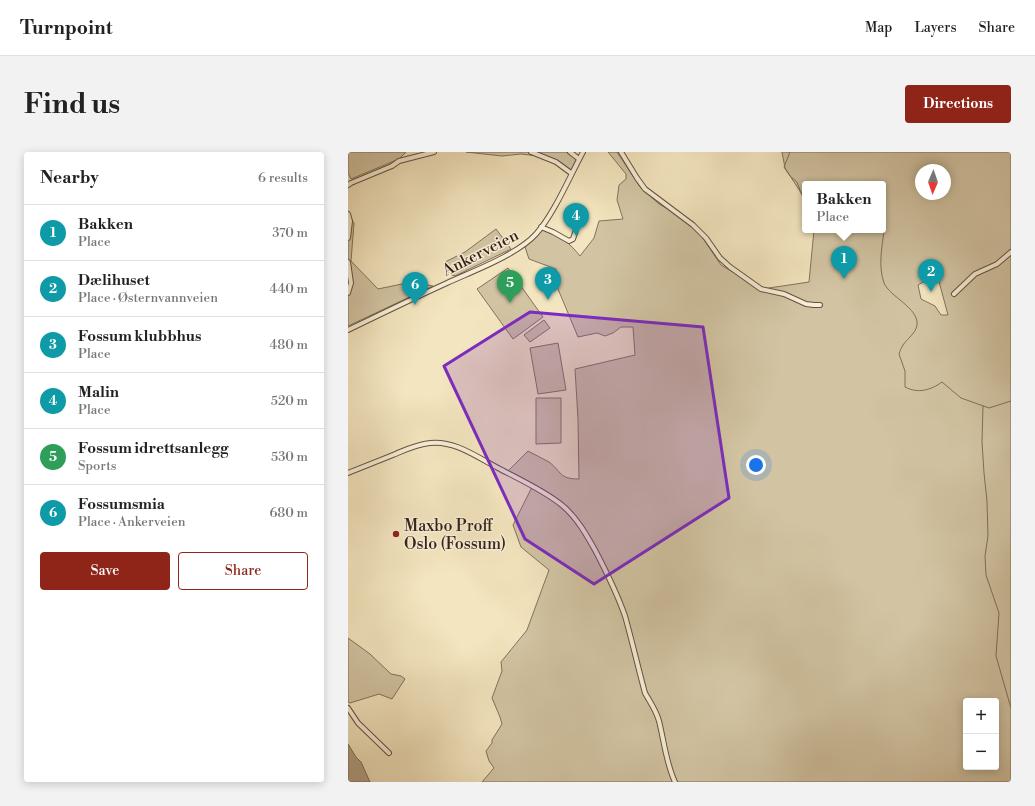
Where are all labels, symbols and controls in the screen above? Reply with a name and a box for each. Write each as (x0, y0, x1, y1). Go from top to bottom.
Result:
text: Turnpoint (20, 16, 113, 40)
text: Map (865, 19, 892, 37)
text: Layers (914, 19, 957, 37)
text: Share (979, 19, 1015, 37)
button: Directions (905, 85, 1011, 123)
text: Find us (24, 87, 120, 122)
north arrow (915, 164, 951, 200)
text: Nearby (40, 167, 99, 189)
text: 6 results (258, 170, 308, 186)
popup (802, 181, 886, 233)
text: Bakken (817, 190, 871, 209)
pin: 4 (563, 203, 589, 236)
text: Place (817, 209, 849, 225)
text: Bakken (78, 215, 133, 234)
text: 1 (50, 225, 56, 241)
text: 370 m (272, 225, 308, 241)
street label: Ankerveien (438, 225, 522, 281)
text: Place (78, 234, 110, 250)
pin: 1 (831, 246, 857, 279)
pin: 2 (918, 259, 944, 292)
pin: 3 (535, 267, 561, 300)
pin: 5 (497, 270, 523, 303)
text: Dælihuset (78, 271, 150, 290)
pin: 6 (402, 272, 428, 305)
text: 2 (49, 281, 57, 297)
text: 440 m (270, 281, 308, 297)
text: Place · Østernvannveien (78, 290, 218, 306)
text: Fossum klubbhus (78, 327, 202, 346)
text: 3 (49, 337, 57, 353)
text: 480 m (270, 337, 308, 353)
text: Place (78, 346, 110, 362)
text: Malin (78, 383, 119, 402)
text: 4 (49, 393, 57, 409)
text: 520 m (271, 393, 308, 409)
text: Place (78, 402, 110, 418)
text: Fossum idrettsanlegg (78, 439, 228, 458)
text: 5 (49, 449, 57, 465)
text: 530 m (271, 449, 308, 465)
your location (746, 455, 766, 475)
text: Sports (78, 458, 117, 474)
text: Fossumsmia (78, 495, 165, 514)
text: 6 (49, 505, 57, 521)
text: 680 m (269, 505, 308, 521)
text: Place · Ankerveien (78, 514, 185, 530)
place label: Maxbo Proff Oslo (Fossum) (404, 516, 506, 554)
marker: Maxbo Proff Oslo (Fossum) (391, 529, 401, 539)
button: Save (40, 552, 170, 590)
button: Share (178, 552, 308, 590)
map controls (963, 698, 999, 770)
button: + (963, 698, 999, 734)
button: − (963, 734, 999, 770)

